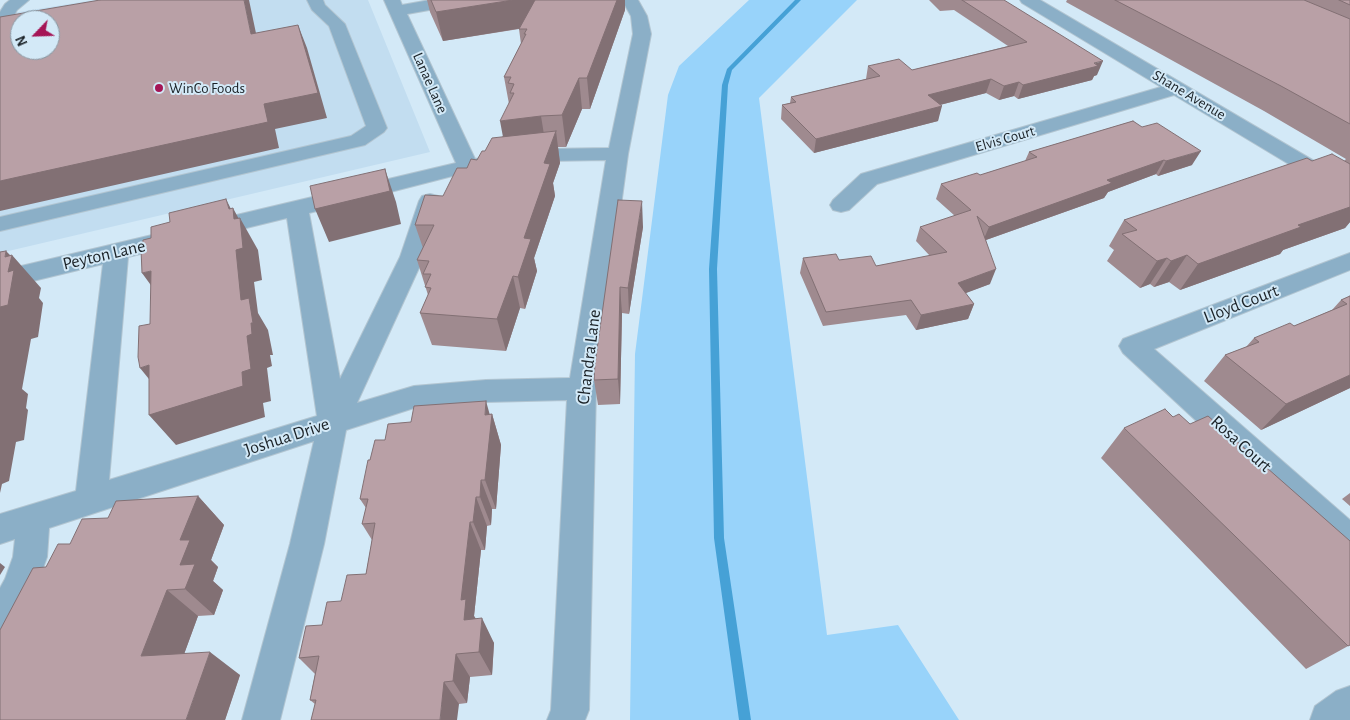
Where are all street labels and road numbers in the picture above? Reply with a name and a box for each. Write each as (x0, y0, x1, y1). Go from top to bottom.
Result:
street label: Lanae Lane (409, 50, 451, 116)
street label: Shane Avenue (1149, 66, 1229, 124)
street label: Elvis Court (973, 122, 1037, 156)
street label: Peyton Lane (61, 235, 147, 275)
street label: Lloyd Court (1200, 280, 1282, 328)
street label: Chandra Lane (572, 308, 606, 406)
street label: Rosa Court (1206, 411, 1276, 477)
street label: Joshua Drive (242, 413, 332, 461)

